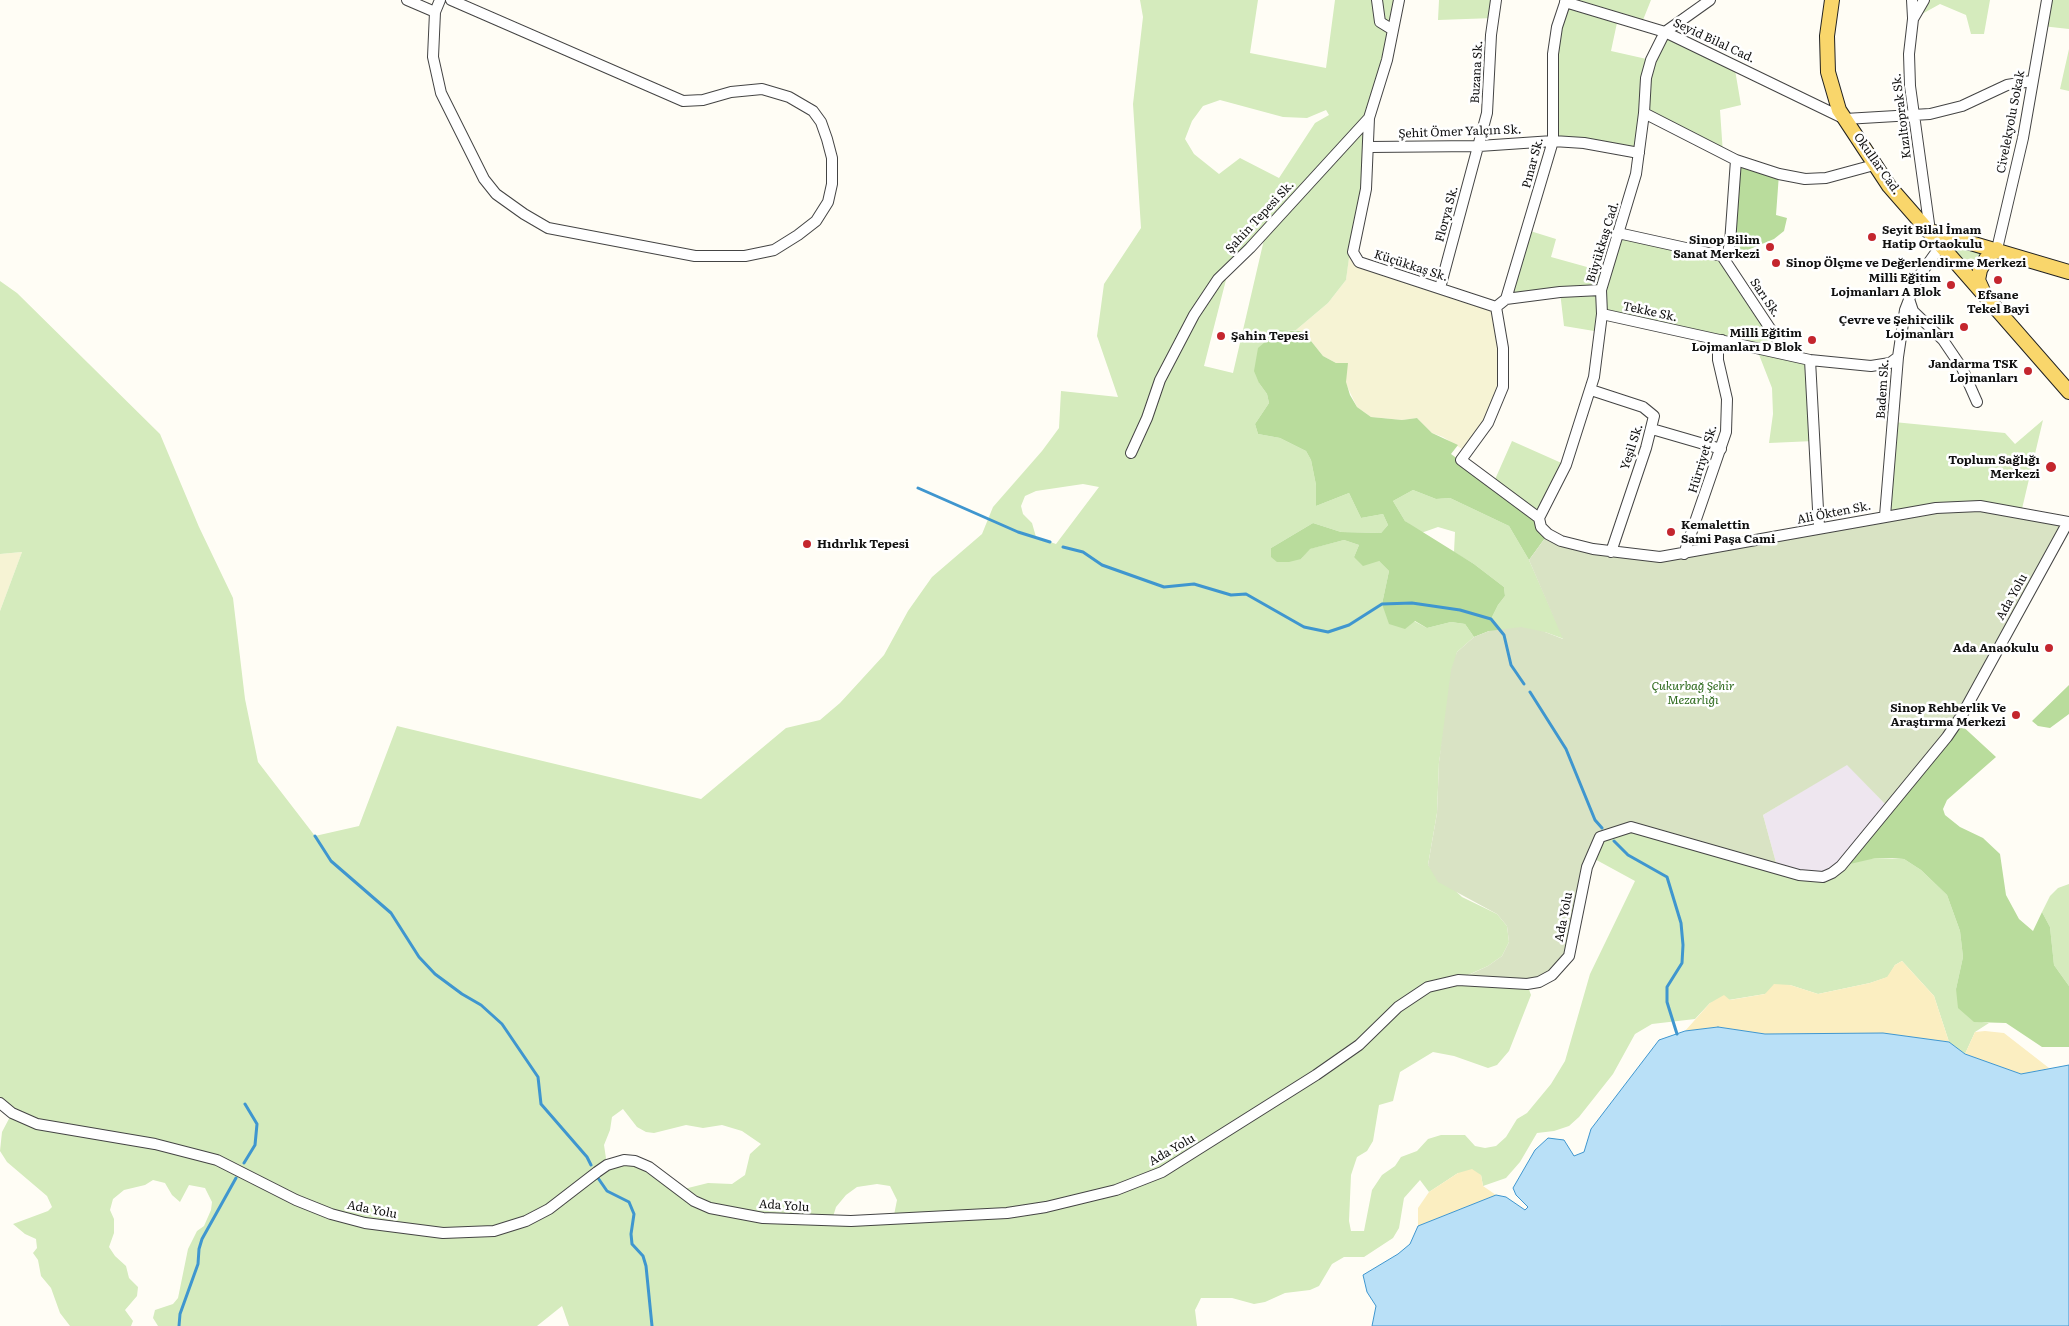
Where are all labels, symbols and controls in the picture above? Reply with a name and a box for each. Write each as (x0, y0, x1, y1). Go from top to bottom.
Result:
street label: Seyid Bilal Cad. (1671, 16, 1757, 66)
street label: Buzana Sk. (1468, 40, 1486, 104)
street label: Civelekyolu Sokak (1994, 69, 2028, 175)
street label: Kızıltoprak Sk. (1890, 72, 1914, 160)
street label: Şehit Ömer Yalçın Sk. (1398, 123, 1522, 141)
street label: Okullar Cad. (1850, 130, 1904, 198)
street label: Pınar Sk. (1519, 136, 1547, 190)
street label: Şahin Tepesi Sk. (1223, 178, 1297, 256)
street label: Florya Sk. (1433, 184, 1461, 244)
street label: Büyükkaş Cad. (1584, 200, 1622, 284)
place label: Seyit Bilal İmam Hatip Ortaokulu (1882, 223, 1982, 251)
marker: Seyit Bilal İmam Hatip Ortaokulu (1866, 231, 1878, 243)
place label: Sinop Bilim Sanat Merkezi (1673, 233, 1760, 261)
marker: Sinop Bilim Sanat Merkezi (1764, 241, 1776, 253)
street label: Küçükkaş Sk. (1372, 247, 1450, 285)
place label: Sinop Ölçme ve Değerlendirme Merkezi (1786, 256, 2026, 270)
marker: Sinop Ölçme ve Değerlendirme Merkezi (1770, 257, 1782, 269)
place label: Milli Eğitim Lojmanları A Blok (1831, 271, 1941, 299)
marker: Efsane Tekel Bayi (1992, 274, 2004, 286)
street label: Sarı Sk. (1747, 276, 1783, 320)
marker: Milli Eğitim Lojmanları A Blok (1945, 279, 1957, 291)
place label: Efsane Tekel Bayi (1967, 288, 2029, 316)
street label: Tekke Sk. (1621, 299, 1679, 325)
place label: Çevre ve Şehircilik Lojmanları (1839, 313, 1954, 341)
marker: Çevre ve Şehircilik Lojmanları (1958, 321, 1970, 333)
place label: Milli Eğitim Lojmanları D Blok (1691, 326, 1802, 354)
place label: Şahin Tepesi (1231, 329, 1309, 343)
marker: Şahin Tepesi (1215, 330, 1227, 342)
marker: Milli Eğitim Lojmanları D Blok (1806, 334, 1818, 346)
place label: Jandarma TSK Lojmanları (1928, 357, 2018, 385)
street label: Badem Sk. (1874, 358, 1892, 420)
marker: Jandarma TSK Lojmanları (2022, 365, 2034, 377)
street label: Yeşil Sk. (1618, 422, 1646, 472)
street label: Hürriyet Sk. (1686, 423, 1720, 495)
place label: Toplum Sağlığı Merkezi (1948, 453, 2040, 481)
marker: Toplum Sağlığı Merkezi (2044, 460, 2058, 474)
street label: Ali Ökten Sk. (1796, 499, 1872, 527)
place label: Kemalettin Sami Paşa Cami (1681, 518, 1775, 546)
marker: Kemalettin Sami Paşa Cami (1665, 526, 1677, 538)
place label: Hıdırlık Tepesi (817, 537, 909, 551)
marker: Hıdırlık Tepesi (801, 538, 813, 550)
street label: Ada Yolu (1993, 571, 2031, 623)
place label: Ada Anaokulu (1953, 641, 2039, 655)
marker: Ada Anaokulu (2043, 642, 2055, 654)
park label: Çukurbağ Şehir Mezarlığı (1652, 679, 1734, 707)
place label: Sinop Rehberlik Ve Araştırma Merkezi (1890, 701, 2006, 729)
marker: Sinop Rehberlik Ve Araştırma Merkezi (2010, 709, 2022, 721)
street label: Ada Yolu (1552, 891, 1576, 943)
street label: Ada Yolu (1146, 1131, 1198, 1169)
street label: Ada Yolu (758, 1197, 810, 1215)
street label: Ada Yolu (346, 1198, 398, 1222)

